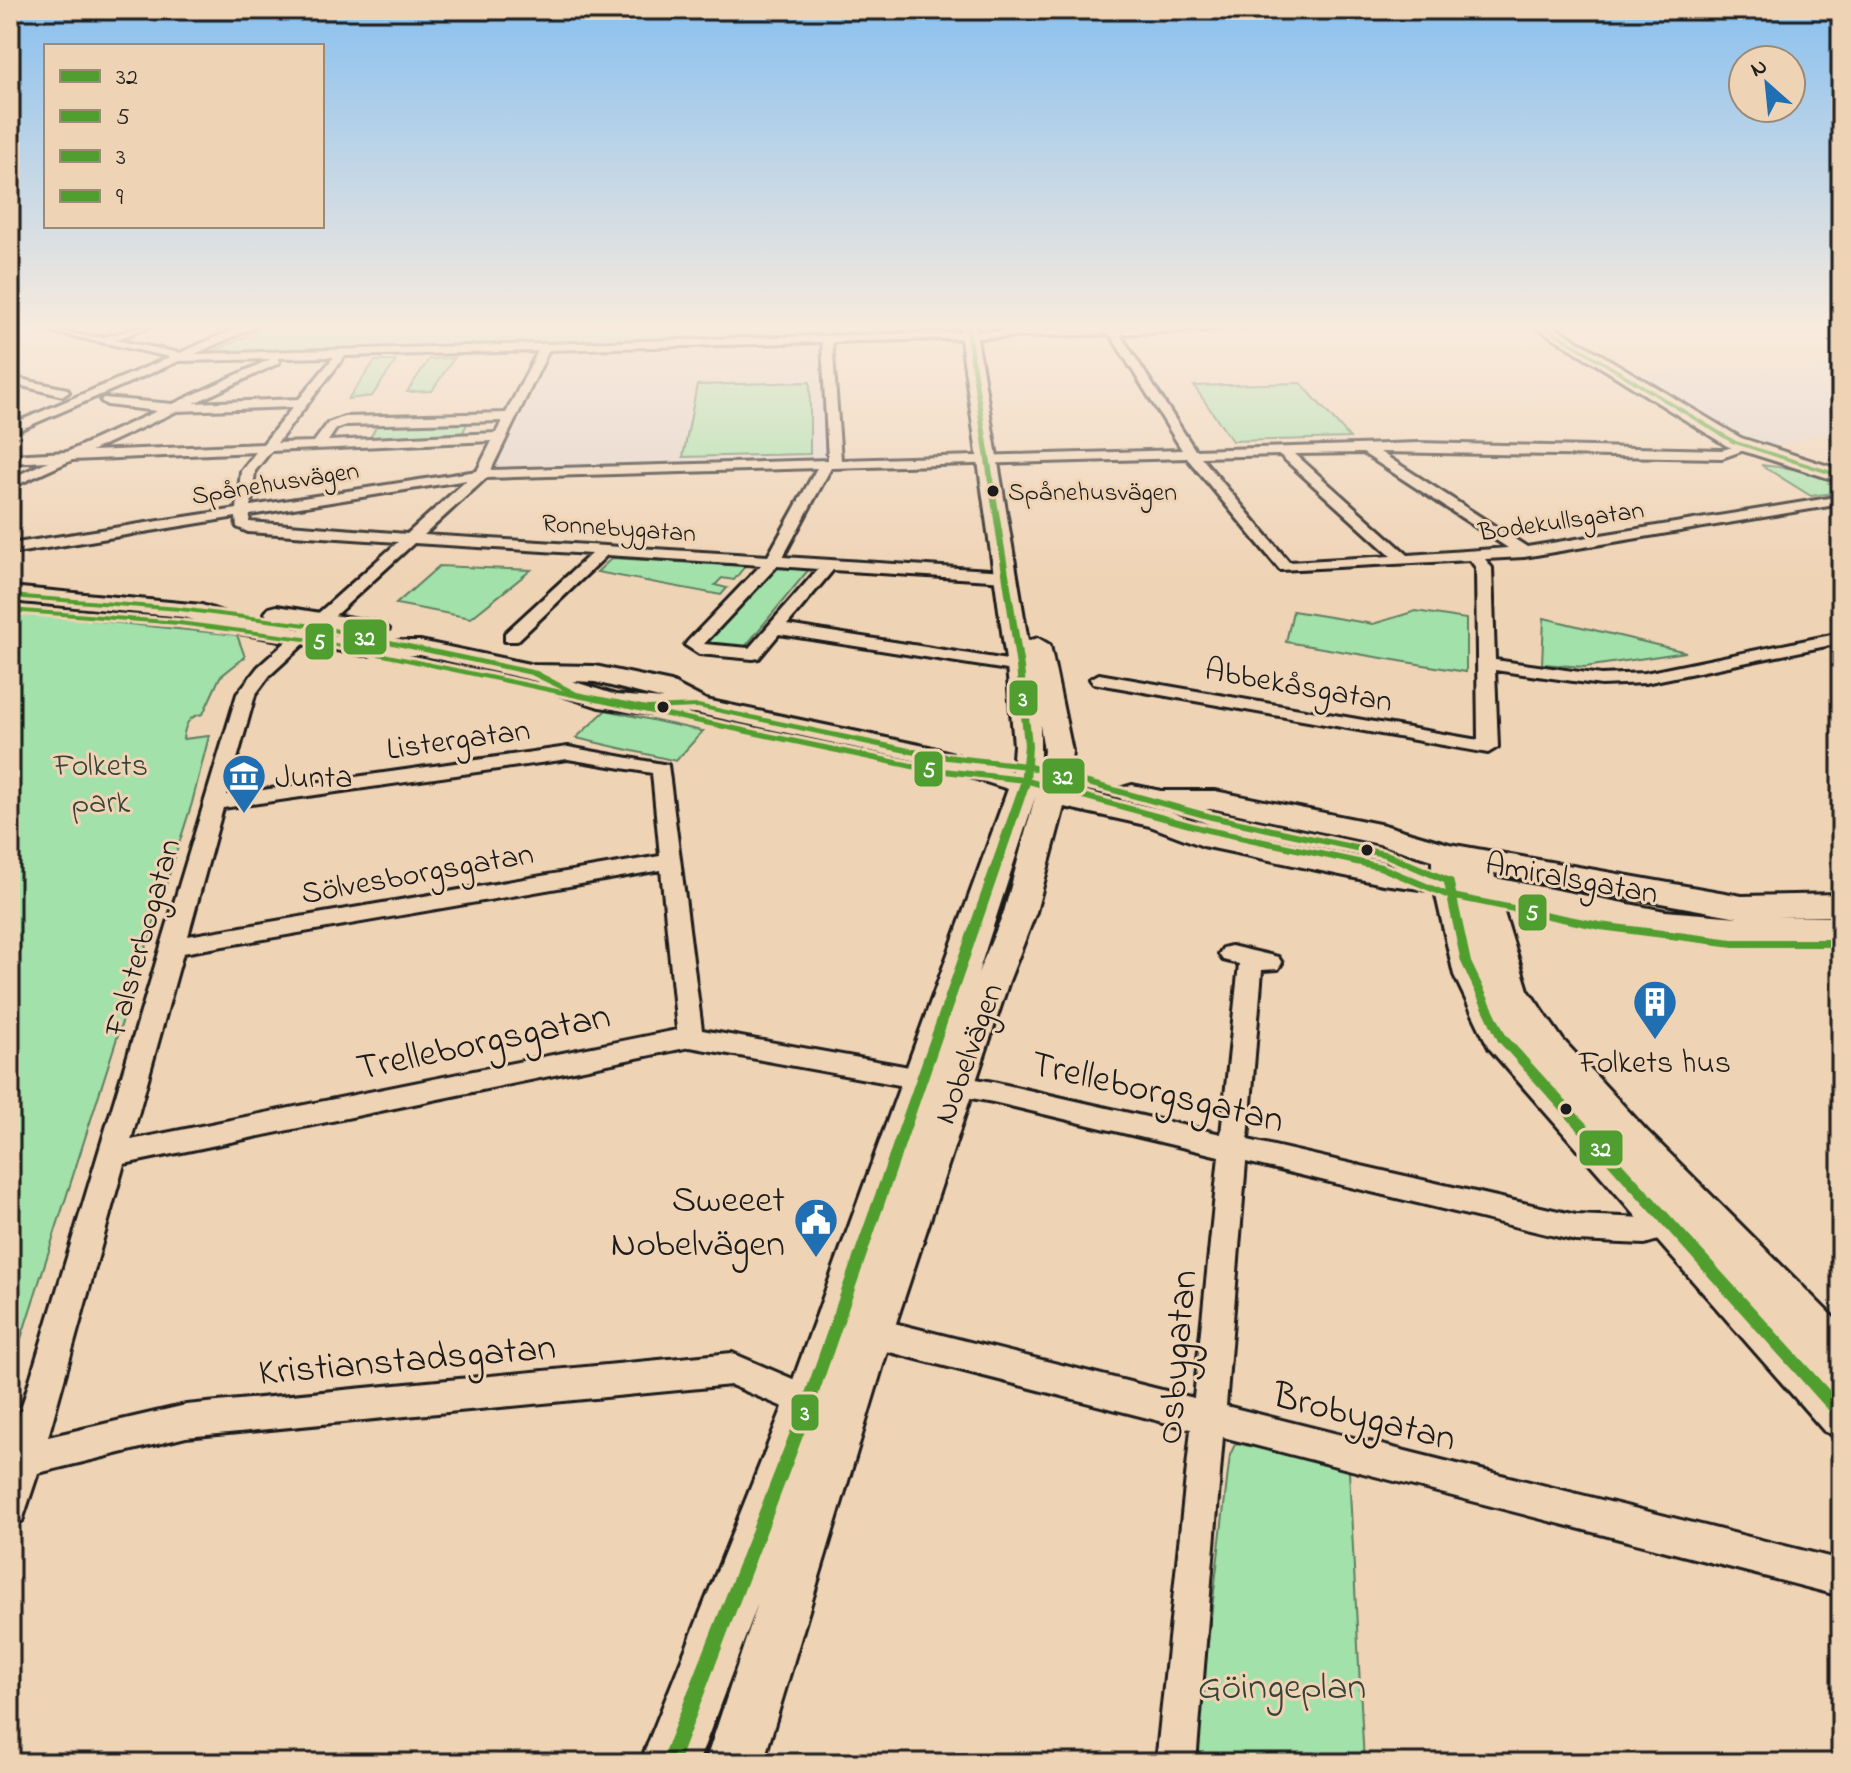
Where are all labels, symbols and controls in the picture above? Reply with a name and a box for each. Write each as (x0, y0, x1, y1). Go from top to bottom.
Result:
legend (44, 44, 324, 228)
north arrow (1727, 44, 1807, 124)
text: N (1745, 51, 1773, 86)
text: 32 (116, 61, 138, 96)
text: 5 (116, 101, 130, 136)
text: 3 (116, 141, 126, 176)
text: 9 (116, 181, 124, 216)
street label: Spånehusvägen (189, 453, 362, 517)
place label: Spånehusvägen (1008, 475, 1177, 513)
marker: Spånehusvägen (985, 483, 1001, 499)
street label: Bodekullsgatan (1475, 493, 1647, 554)
street label: Ronnebygatan (540, 506, 697, 554)
line badge: 32 (342, 618, 388, 656)
line badge: 5 (304, 622, 335, 661)
text: 32 (354, 624, 375, 656)
text: 5 (313, 628, 326, 660)
street label: Abbekåsgatan (1201, 648, 1396, 727)
line badge: 3 (1008, 679, 1039, 717)
text: 3 (1017, 685, 1028, 717)
unlabelled marker (655, 699, 671, 715)
street label: Listergatan (384, 708, 533, 775)
park label: Folkets park (53, 744, 148, 828)
line badge: 5 (913, 750, 944, 788)
museum icon: Junta (220, 752, 268, 815)
place label: Junta (275, 756, 353, 803)
text: 5 (923, 756, 936, 788)
line badge: 32 (1041, 757, 1086, 795)
text: 32 (1052, 763, 1073, 795)
street label: Sölvesborgsgatan (298, 832, 537, 919)
street label: Falsterbogatan (93, 834, 195, 1043)
unlabelled marker (1359, 842, 1375, 858)
street label: Amiralsgatan (1481, 842, 1661, 919)
line badge: 5 (1517, 893, 1548, 932)
text: 5 (1526, 899, 1539, 931)
street label: Nobelvägen (923, 977, 1018, 1131)
building icon: Folkets hus (1631, 978, 1679, 1041)
street label: Trelleborgsgatan (352, 990, 616, 1098)
street label: Trelleborgsgatan (1025, 1038, 1289, 1150)
place label: Folkets hus (1578, 1041, 1731, 1088)
unlabelled marker (1558, 1101, 1574, 1117)
line badge: 32 (1578, 1129, 1624, 1167)
text: 32 (1590, 1135, 1611, 1167)
place label: Sweeet Nobelvägen (611, 1174, 785, 1274)
public building icon: Sweeet Nobelvägen (792, 1196, 840, 1259)
street label: Osbygatan (1143, 1268, 1215, 1447)
street label: Kristianstadsgatan (256, 1321, 558, 1403)
street label: Brobygatan (1266, 1369, 1461, 1469)
line badge: 3 (790, 1393, 820, 1432)
text: 3 (799, 1399, 810, 1431)
park label: Göingeplan (1198, 1661, 1366, 1717)

